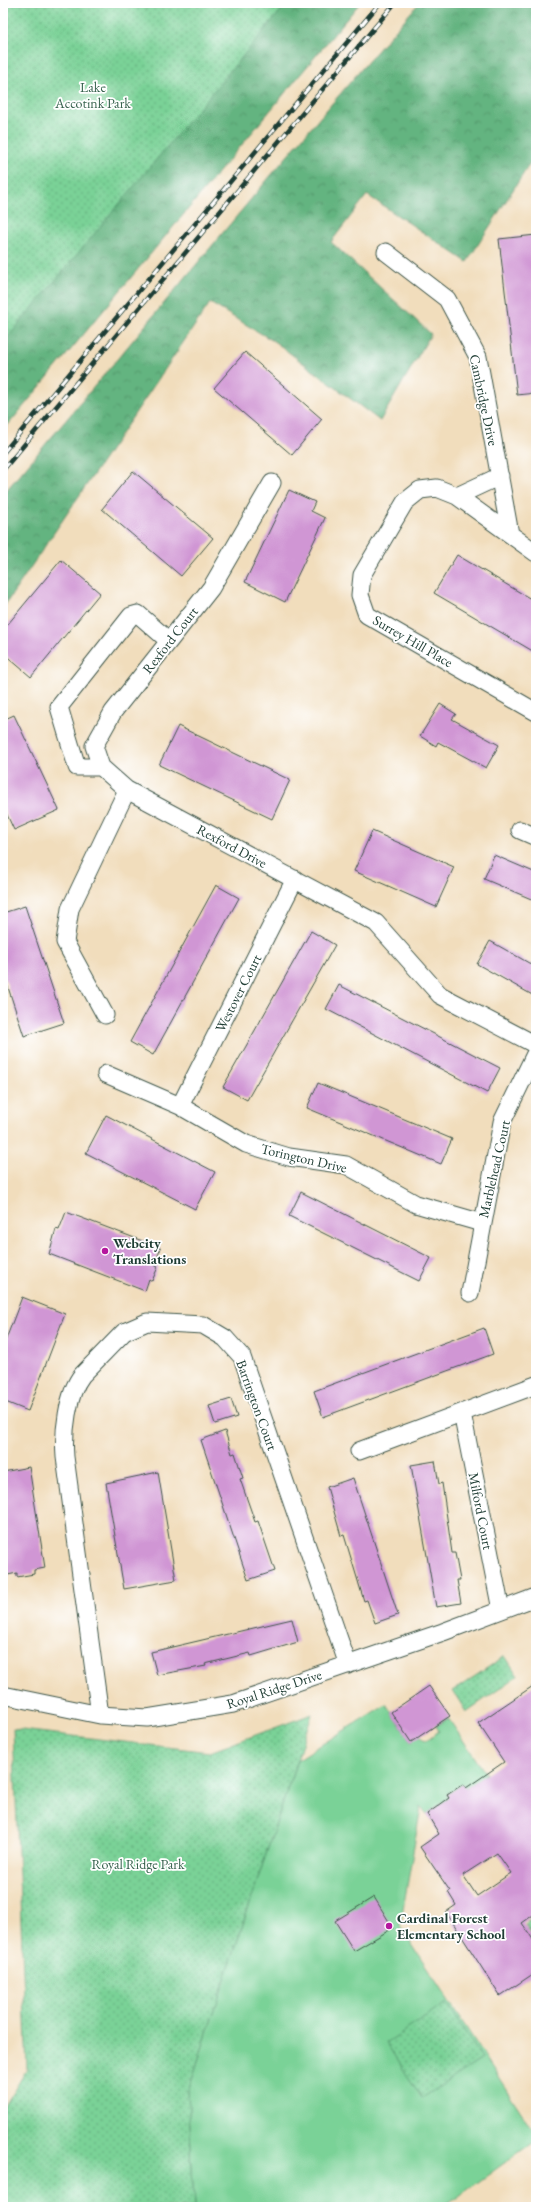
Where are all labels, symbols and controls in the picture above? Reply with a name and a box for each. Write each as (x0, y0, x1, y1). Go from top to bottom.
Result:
park label: Lake Accotink Park (54, 78, 131, 112)
street label: Cambridge Drive (466, 353, 503, 448)
street label: Rexford Court (138, 602, 202, 677)
street label: Surrey Hill Place (370, 611, 457, 671)
street label: Rexford Drive (194, 820, 271, 872)
street label: Westover Court (211, 951, 265, 1035)
street label: Marblehead Court (474, 1118, 514, 1220)
street label: Torington Drive (259, 1139, 349, 1177)
place label: Webcity Translations (113, 1234, 186, 1268)
marker: Webcity Translations (100, 1246, 110, 1256)
street label: Barrington Court (232, 1357, 282, 1453)
street label: Milford Court (465, 1471, 497, 1552)
street label: Royal Ridge Drive (224, 1665, 324, 1713)
park label: Royal Ridge Park (92, 1855, 185, 1873)
place label: Cardinal Forest Elementary School (397, 1909, 505, 1943)
marker: Cardinal Forest Elementary School (384, 1921, 394, 1931)

